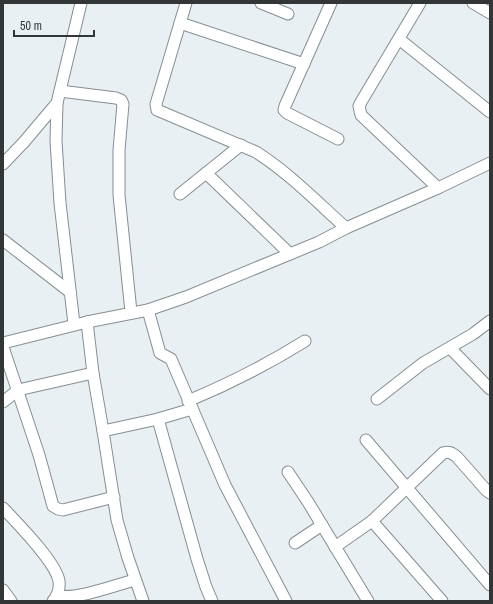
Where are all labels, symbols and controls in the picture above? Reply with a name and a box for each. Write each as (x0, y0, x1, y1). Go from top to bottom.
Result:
scale bar (14, 12, 94, 38)
text: 50 m (20, 18, 42, 34)

